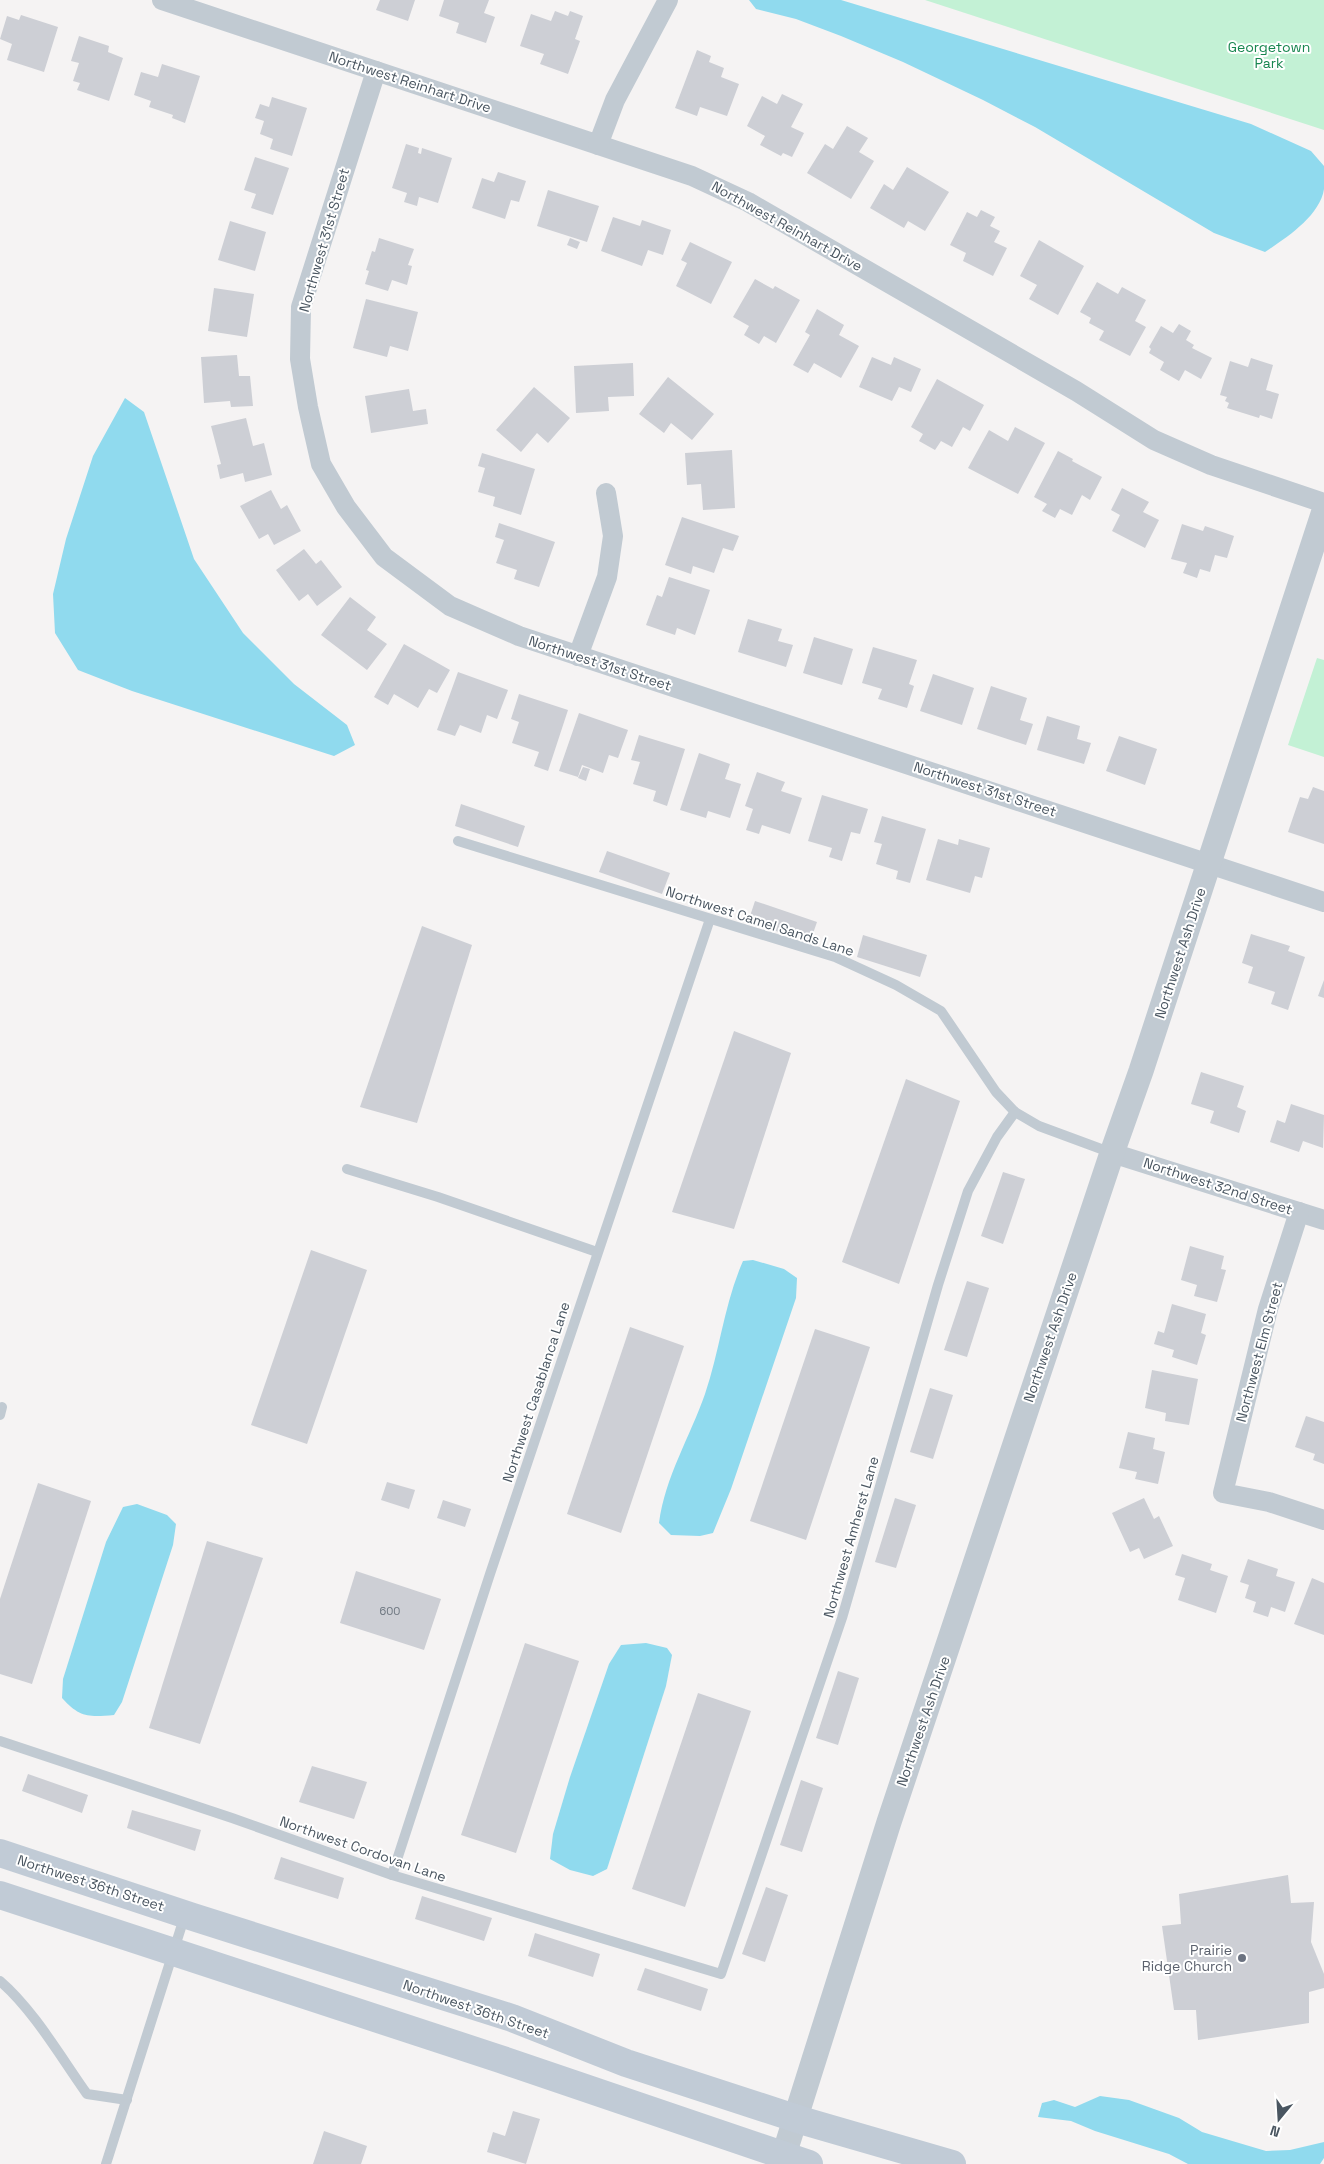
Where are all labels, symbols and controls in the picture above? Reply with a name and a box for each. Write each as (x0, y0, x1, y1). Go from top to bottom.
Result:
park label: Georgetown Park (1228, 38, 1310, 72)
street label: Northwest Reinhart Drive (327, 47, 493, 117)
street label: Northwest 31st Street (295, 166, 353, 314)
street label: Northwest Reinhart Drive (709, 177, 865, 275)
street label: Northwest 31st Street (526, 631, 674, 695)
street label: Northwest 31st Street (911, 757, 1059, 821)
street label: Northwest Camel Sands Lane (664, 882, 856, 960)
street label: Northwest Ash Drive (1150, 885, 1210, 1021)
street label: Northwest 32nd Street (1141, 1153, 1295, 1219)
street label: Northwest Ash Drive (1019, 1270, 1081, 1404)
street label: Northwest Elm Street (1232, 1280, 1286, 1424)
street label: Northwest Casablanca Lane (498, 1299, 574, 1485)
street label: Northwest Amherst Lane (819, 1454, 883, 1620)
house number: 600 (380, 1604, 400, 1618)
street label: Northwest Ash Drive (892, 1654, 954, 1788)
street label: Northwest Cordovan Lane (277, 1812, 449, 1886)
street label: Northwest 36th Street (15, 1851, 167, 1915)
place label: Prairie Ridge Church (1142, 1941, 1232, 1975)
marker: Prairie Ridge Church (1236, 1952, 1248, 1964)
street label: Northwest 36th Street (401, 1976, 551, 2042)
north arrow (1254, 2094, 1304, 2144)
text: N (1268, 2121, 1282, 2141)

